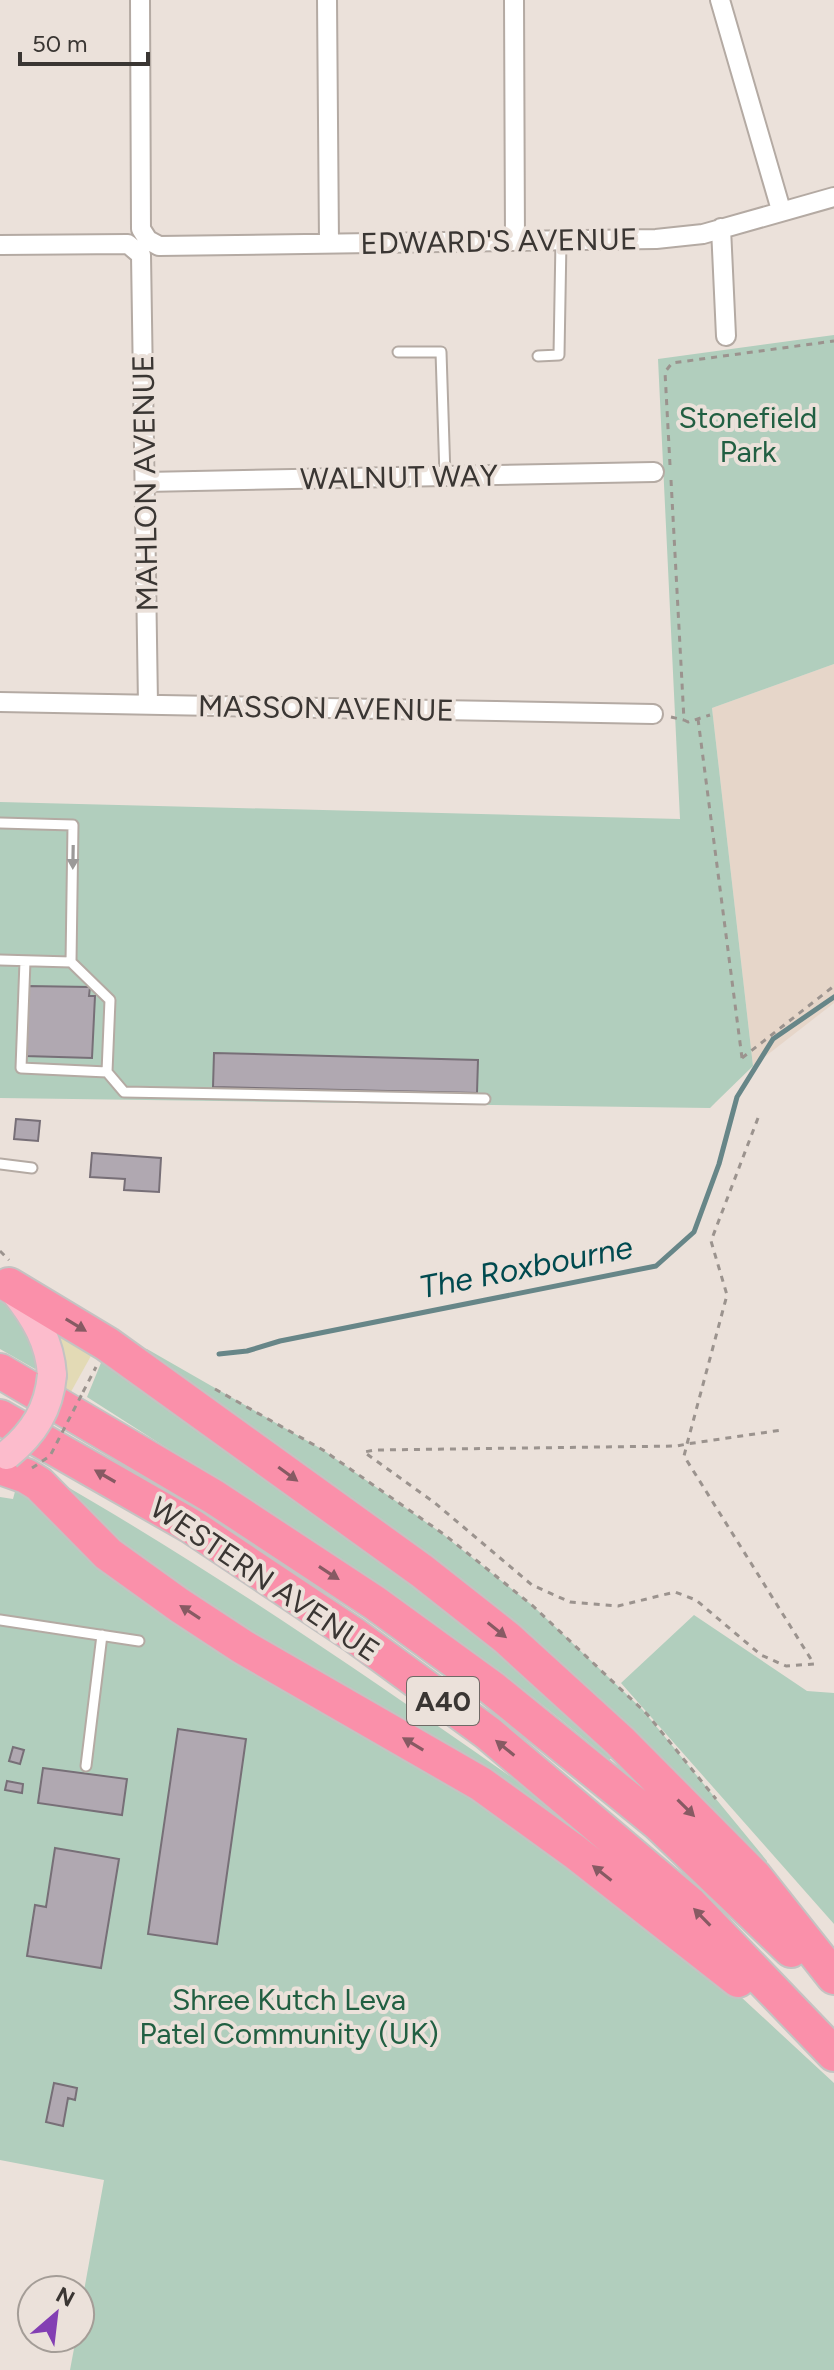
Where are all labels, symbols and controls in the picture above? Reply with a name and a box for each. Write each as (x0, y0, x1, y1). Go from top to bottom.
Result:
scale bar (20, 16, 148, 66)
text: 50 m (32, 29, 88, 58)
street label: EDWARD'S AVENUE (360, 220, 638, 262)
street label: MAHLON AVENUE (124, 354, 166, 612)
park label: Stonefield Park (679, 399, 817, 470)
street label: WALNUT WAY (300, 457, 498, 497)
street label: MASSON AVENUE (198, 687, 454, 729)
one-way arrow (67, 845, 79, 870)
water label: The Roxbourne (416, 1228, 636, 1306)
one-way arrow (65, 1318, 87, 1332)
one-way arrow (278, 1466, 299, 1482)
one-way arrow (93, 1469, 116, 1483)
street label: WESTERN AVENUE (143, 1489, 387, 1669)
one-way arrow (318, 1565, 340, 1580)
one-way arrow (179, 1605, 200, 1620)
one-way arrow (486, 1621, 506, 1638)
road number: A40 (407, 1677, 479, 1725)
one-way arrow (402, 1737, 425, 1751)
one-way arrow (495, 1740, 515, 1757)
one-way arrow (676, 1798, 695, 1817)
one-way arrow (592, 1865, 612, 1882)
one-way arrow (693, 1908, 712, 1927)
park label: Shree Kutch Leva Patel Community (UK) (139, 1981, 439, 2052)
north arrow (16, 2274, 96, 2354)
text: N (51, 2281, 79, 2313)

